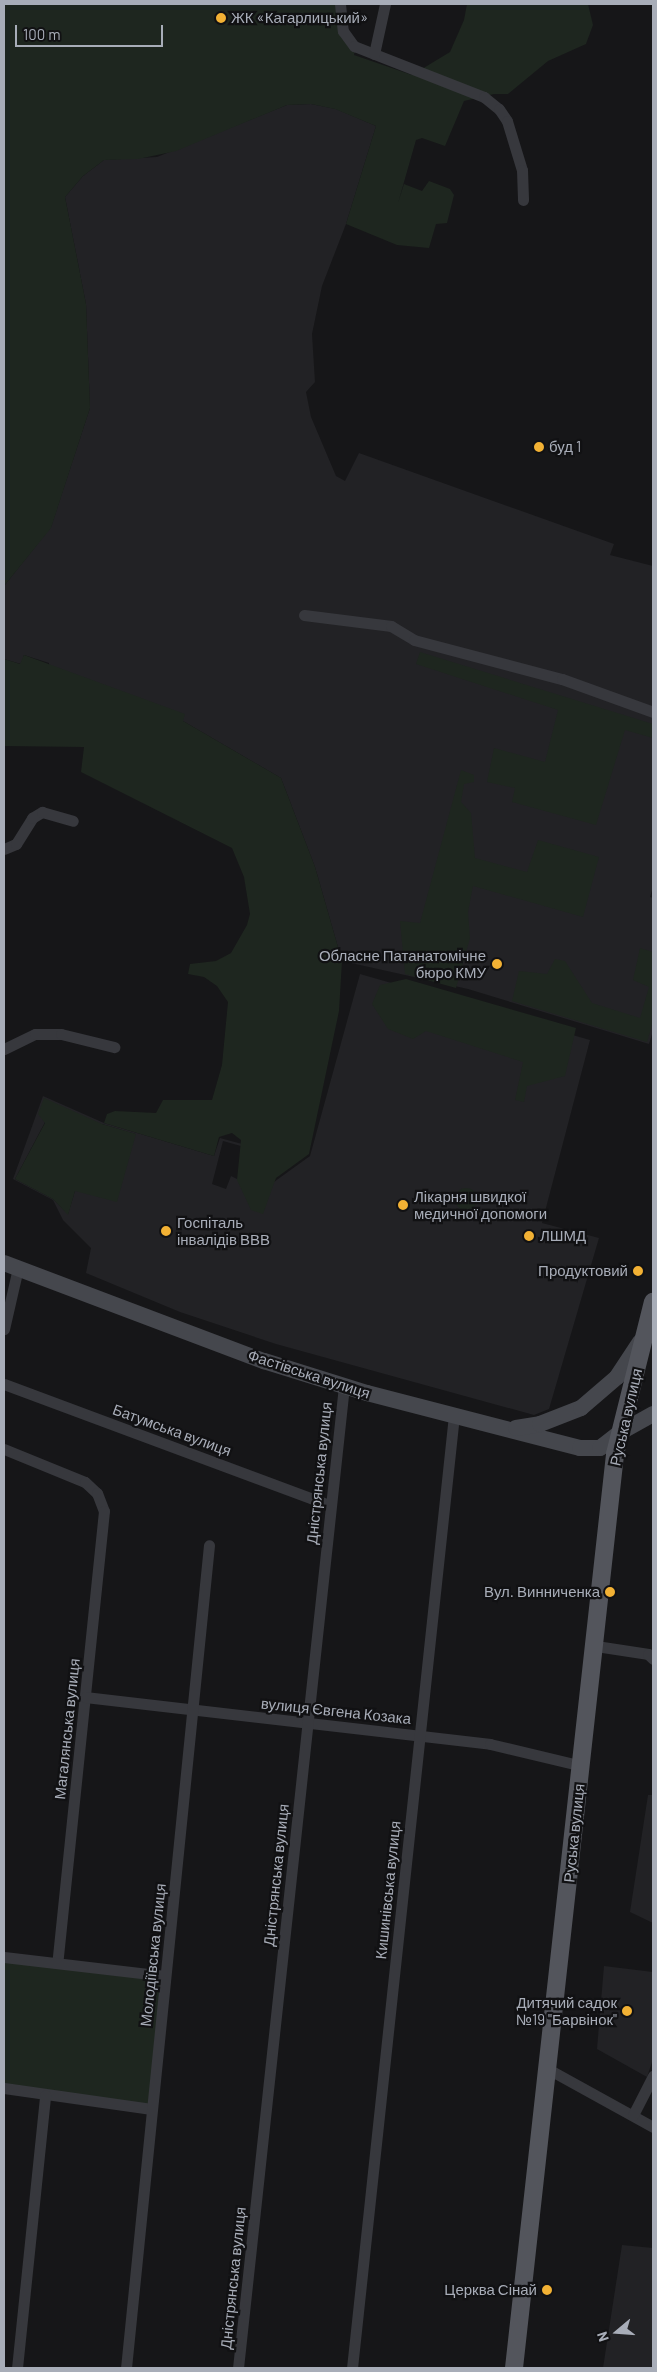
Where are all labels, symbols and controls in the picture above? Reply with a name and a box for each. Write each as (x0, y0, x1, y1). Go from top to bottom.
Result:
place label: ЖК «Кагарлицький» (231, 9, 368, 27)
marker: ЖК «Кагарлицький» (215, 12, 227, 24)
scale bar (18, 15, 165, 47)
text: 100 m (23, 25, 61, 43)
place label: буд 1 (549, 438, 581, 456)
marker: буд 1 (533, 441, 545, 453)
place label: Обласне Патанатомічне бюро КМУ (319, 946, 486, 981)
marker: Обласне Патанатомічне бюро КМУ (490, 957, 504, 971)
place label: Лікарня швидкої медичної допомоги (414, 1187, 547, 1222)
marker: Лікарня швидкої медичної допомоги (396, 1198, 410, 1212)
place label: Госпіталь інвалідів ВВВ (177, 1213, 270, 1248)
marker: Госпіталь інвалідів ВВВ (159, 1224, 173, 1238)
place label: ЛШМД (540, 1227, 586, 1245)
marker: ЛШМД (522, 1229, 536, 1243)
place label: Продуктовий (538, 1262, 628, 1280)
marker: Продуктовий (632, 1265, 644, 1277)
street label: Фастівська вулиця (246, 1346, 372, 1402)
street label: Руська вулиця (606, 1366, 646, 1468)
street label: Батумська вулиця (110, 1400, 234, 1460)
street label: Дністрянська вулиця (303, 1401, 335, 1545)
place label: Вул. Винниченка (484, 1583, 600, 1601)
marker: Вул. Винниченка (604, 1586, 616, 1598)
street label: Магалянська вулиця (51, 1658, 83, 1800)
street label: вулиця Євгена Козака (260, 1694, 412, 1728)
street label: Руська вулиця (560, 1783, 588, 1883)
street label: Дністрянська вулиця (260, 1803, 292, 1947)
street label: Кишинівська вулиця (372, 1820, 404, 1960)
street label: Молодіївська вулиця (137, 1883, 169, 2027)
place label: Дитячий садок №19 "Барвінок" (516, 1993, 617, 2028)
marker: Дитячий садок №19 "Барвінок" (621, 2005, 633, 2017)
street label: Дністрянська вулиця (217, 2206, 249, 2350)
place label: Церква Сінай (444, 2281, 537, 2299)
marker: Церква Сінай (541, 2284, 553, 2296)
north arrow (592, 2307, 642, 2357)
text: N (593, 2330, 612, 2344)

